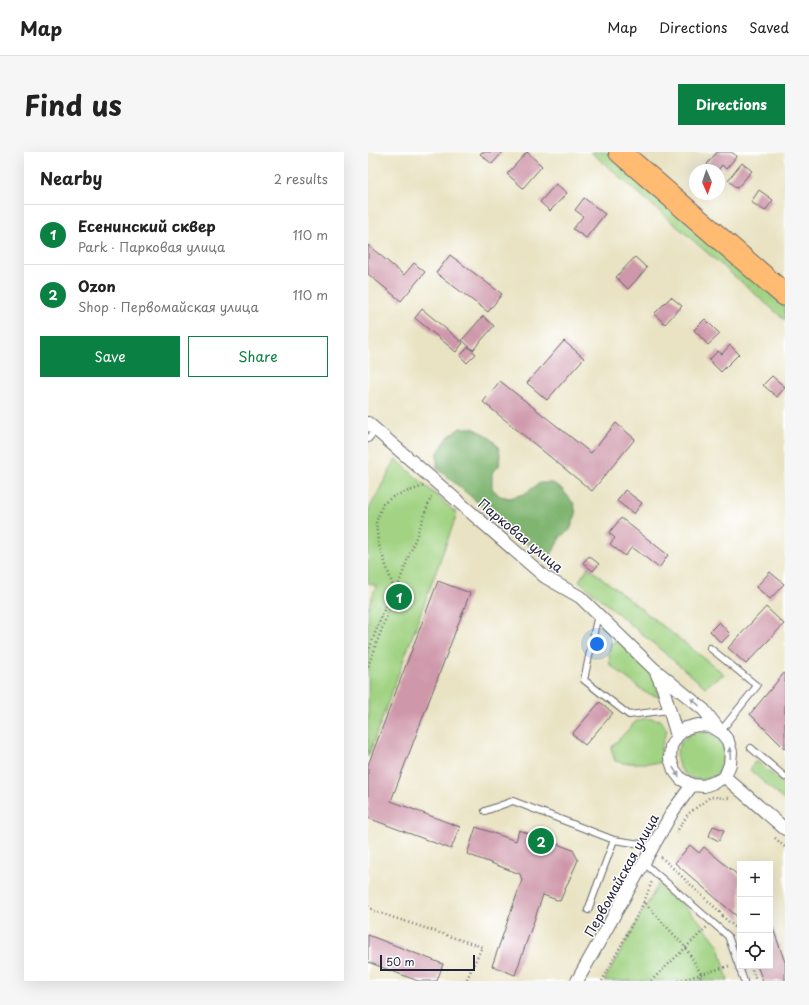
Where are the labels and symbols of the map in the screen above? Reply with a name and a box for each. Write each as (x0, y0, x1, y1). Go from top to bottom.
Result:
north arrow (689, 164, 725, 200)
street label: Парковая улица (474, 494, 568, 577)
pin: 1 (386, 582, 412, 612)
your location (587, 634, 607, 654)
one-way arrow (689, 698, 700, 707)
one-way arrow (727, 747, 734, 759)
one-way arrow (672, 767, 680, 777)
street label: Первомайская улица (579, 809, 663, 940)
pin: 2 (528, 826, 554, 856)
scale bar (380, 953, 475, 972)

